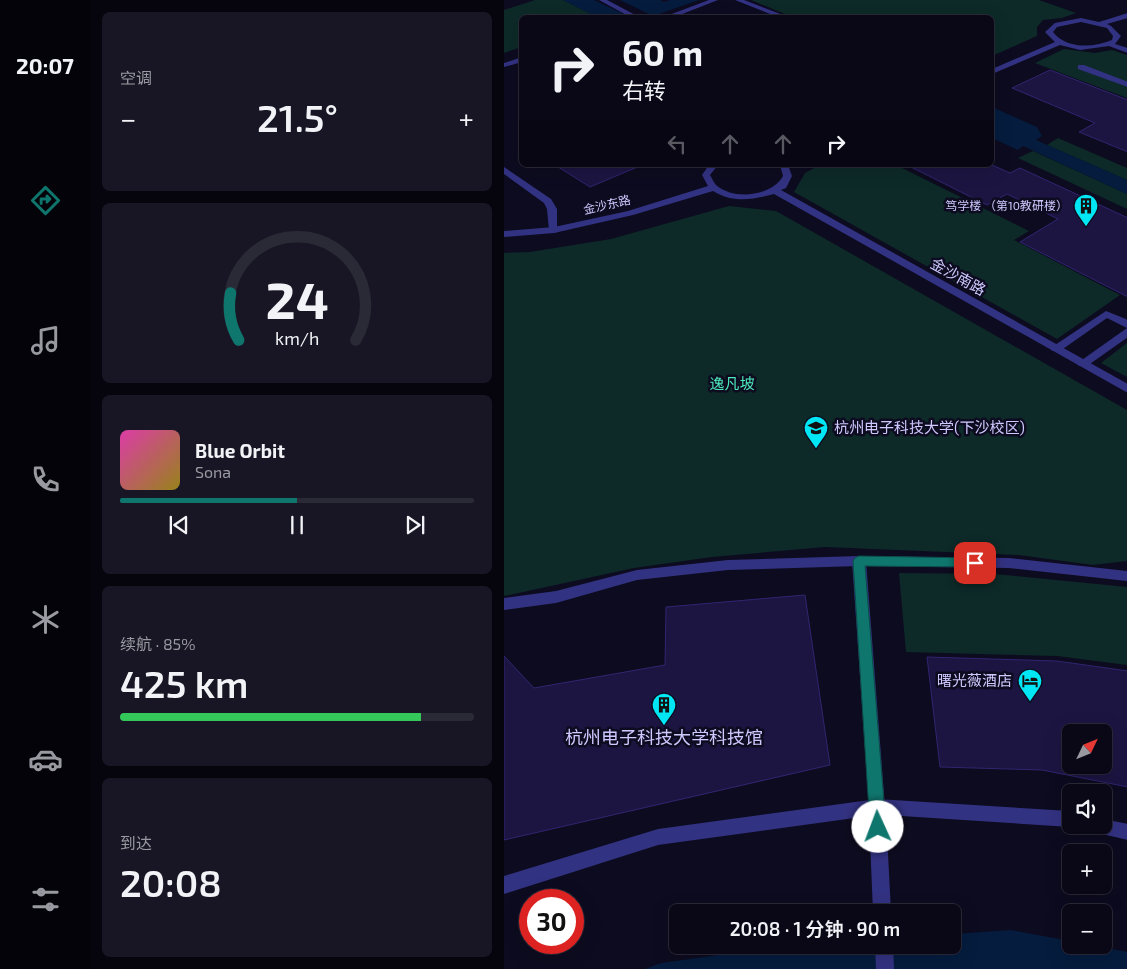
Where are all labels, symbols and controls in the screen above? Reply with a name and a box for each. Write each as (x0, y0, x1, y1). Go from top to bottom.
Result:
text: 60 m (622, 31, 703, 73)
icon: right (539, 35, 604, 100)
text: 20:07 (16, 52, 74, 78)
text: 空调 (120, 68, 152, 87)
text: 右转 (622, 77, 666, 103)
text: 21.5° (257, 94, 338, 140)
text: − (120, 101, 136, 135)
text: + (459, 101, 474, 135)
icon: left (663, 130, 691, 158)
icon: ahead (716, 130, 744, 158)
icon: ahead (769, 130, 797, 158)
icon: right (822, 130, 850, 158)
icon: directions (28, 183, 63, 218)
street label: 金沙东路 (582, 192, 632, 216)
building icon: 笃学楼 （第10教研楼） (1073, 193, 1099, 227)
place label: 笃学楼 （第10教研楼） (945, 198, 1068, 212)
street label: 金沙南路 (928, 254, 989, 299)
text: 24 (265, 267, 329, 329)
icon: music (28, 323, 63, 358)
text: km/h (275, 327, 319, 349)
park label: 逸凡坡 (709, 374, 755, 392)
school or university icon: 杭州电子科技大学(下沙校区) (803, 415, 829, 449)
place label: 杭州电子科技大学(下沙校区) (834, 418, 1025, 436)
text: Blue Orbit (195, 439, 285, 462)
icon: phone (28, 462, 63, 497)
text: Sona (195, 462, 231, 481)
icon: previous (165, 511, 193, 539)
icon: pause (283, 511, 311, 539)
icon: next (401, 511, 429, 539)
pin (954, 542, 996, 584)
icon: arrive (961, 549, 989, 577)
icon: climate (28, 602, 63, 637)
text: 续航 · 85% (120, 634, 196, 653)
text: 425 km (120, 660, 249, 706)
hotel icon: 曙光薇酒店 (1017, 668, 1043, 702)
place label: 曙光薇酒店 (937, 671, 1012, 689)
building icon: 杭州电子科技大学科技馆 (651, 692, 677, 726)
north arrow (1062, 724, 1112, 774)
map controls (1062, 724, 1112, 954)
place label: 杭州电子科技大学科技馆 (565, 726, 763, 748)
icon: car (28, 742, 63, 777)
button: sound (1062, 784, 1112, 834)
position arrow (851, 800, 903, 852)
text: 到达 (120, 833, 152, 852)
button: + (1062, 844, 1112, 894)
text: 20:08 (120, 859, 222, 905)
icon: filters (28, 882, 63, 917)
speed limit sign: 30 (519, 889, 584, 954)
button: − (1062, 904, 1112, 954)
text: 20:08 · 1 分钟 · 90 m (730, 917, 900, 940)

